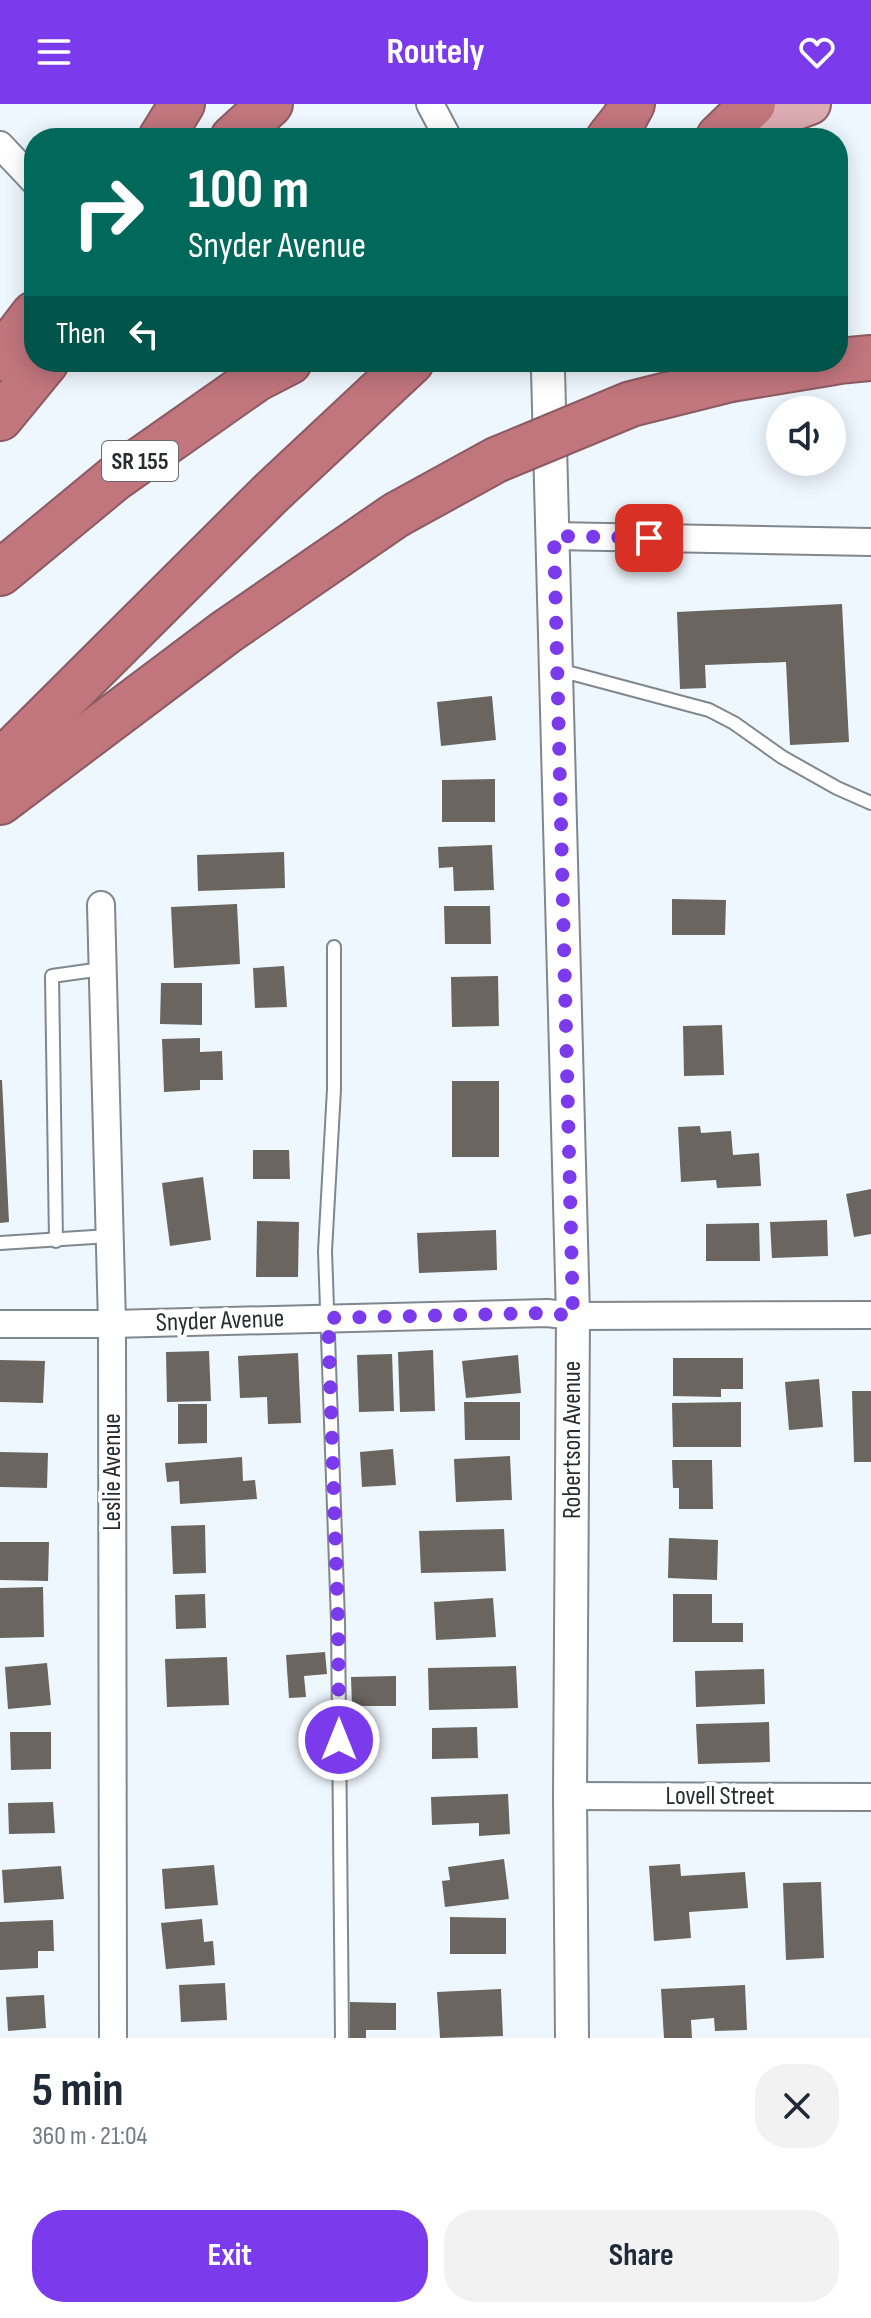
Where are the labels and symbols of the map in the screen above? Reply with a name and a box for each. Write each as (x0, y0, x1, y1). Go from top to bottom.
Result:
road number: SR 155 (102, 441, 178, 481)
pin (615, 504, 683, 572)
street label: Snyder Avenue (155, 1303, 285, 1339)
street label: Robertson Avenue (557, 1361, 588, 1519)
street label: Leslie Avenue (97, 1413, 128, 1531)
position arrow (297, 1698, 381, 1782)
street label: Lovell Street (666, 1781, 775, 1812)

